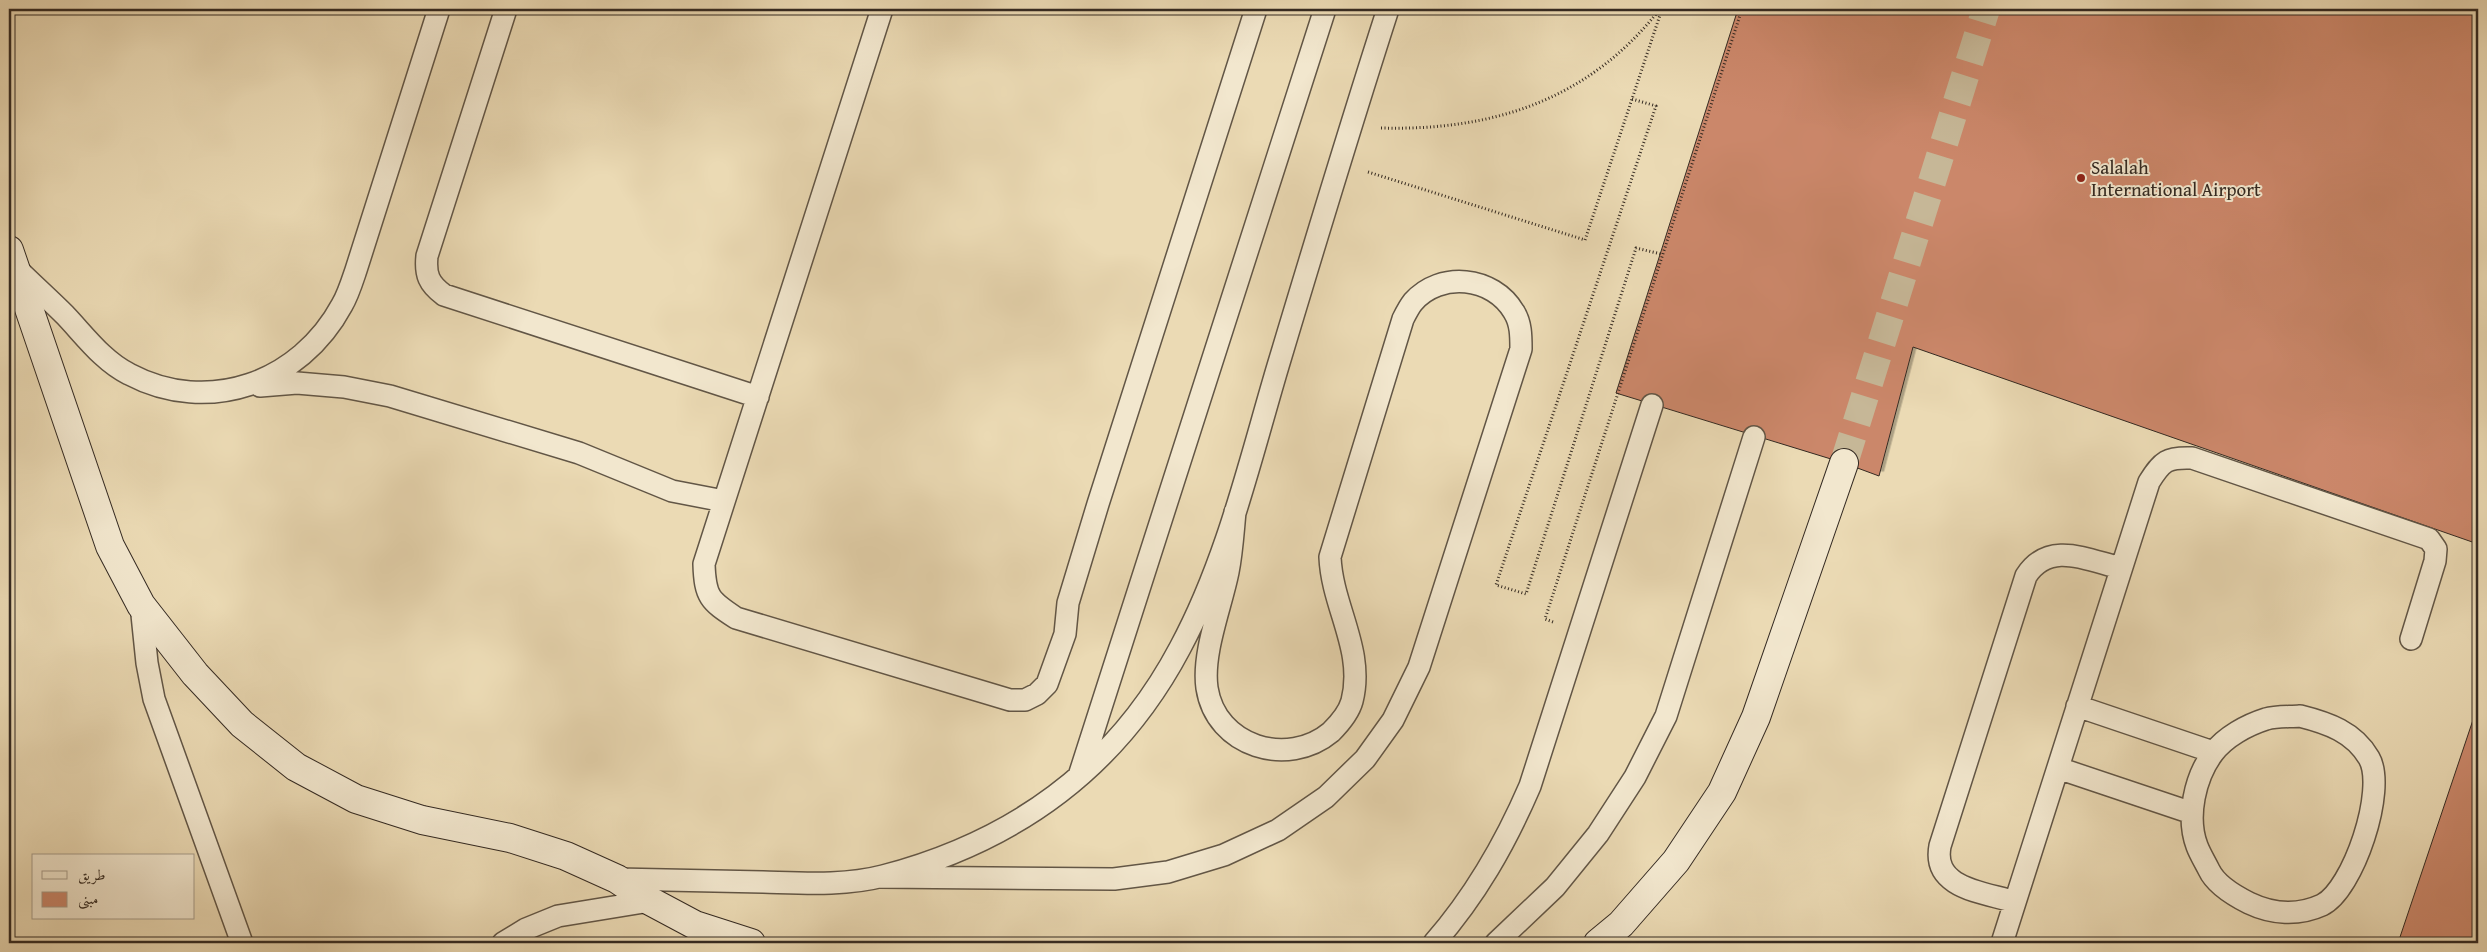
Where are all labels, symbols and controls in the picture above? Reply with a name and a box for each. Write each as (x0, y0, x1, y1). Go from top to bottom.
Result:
place label: Salalah International Airport (2091, 153, 2261, 203)
marker: Salalah International Airport (2075, 172, 2087, 184)
legend (32, 854, 195, 920)
text: طريق (78, 864, 105, 885)
text: مبنى (78, 888, 98, 910)

